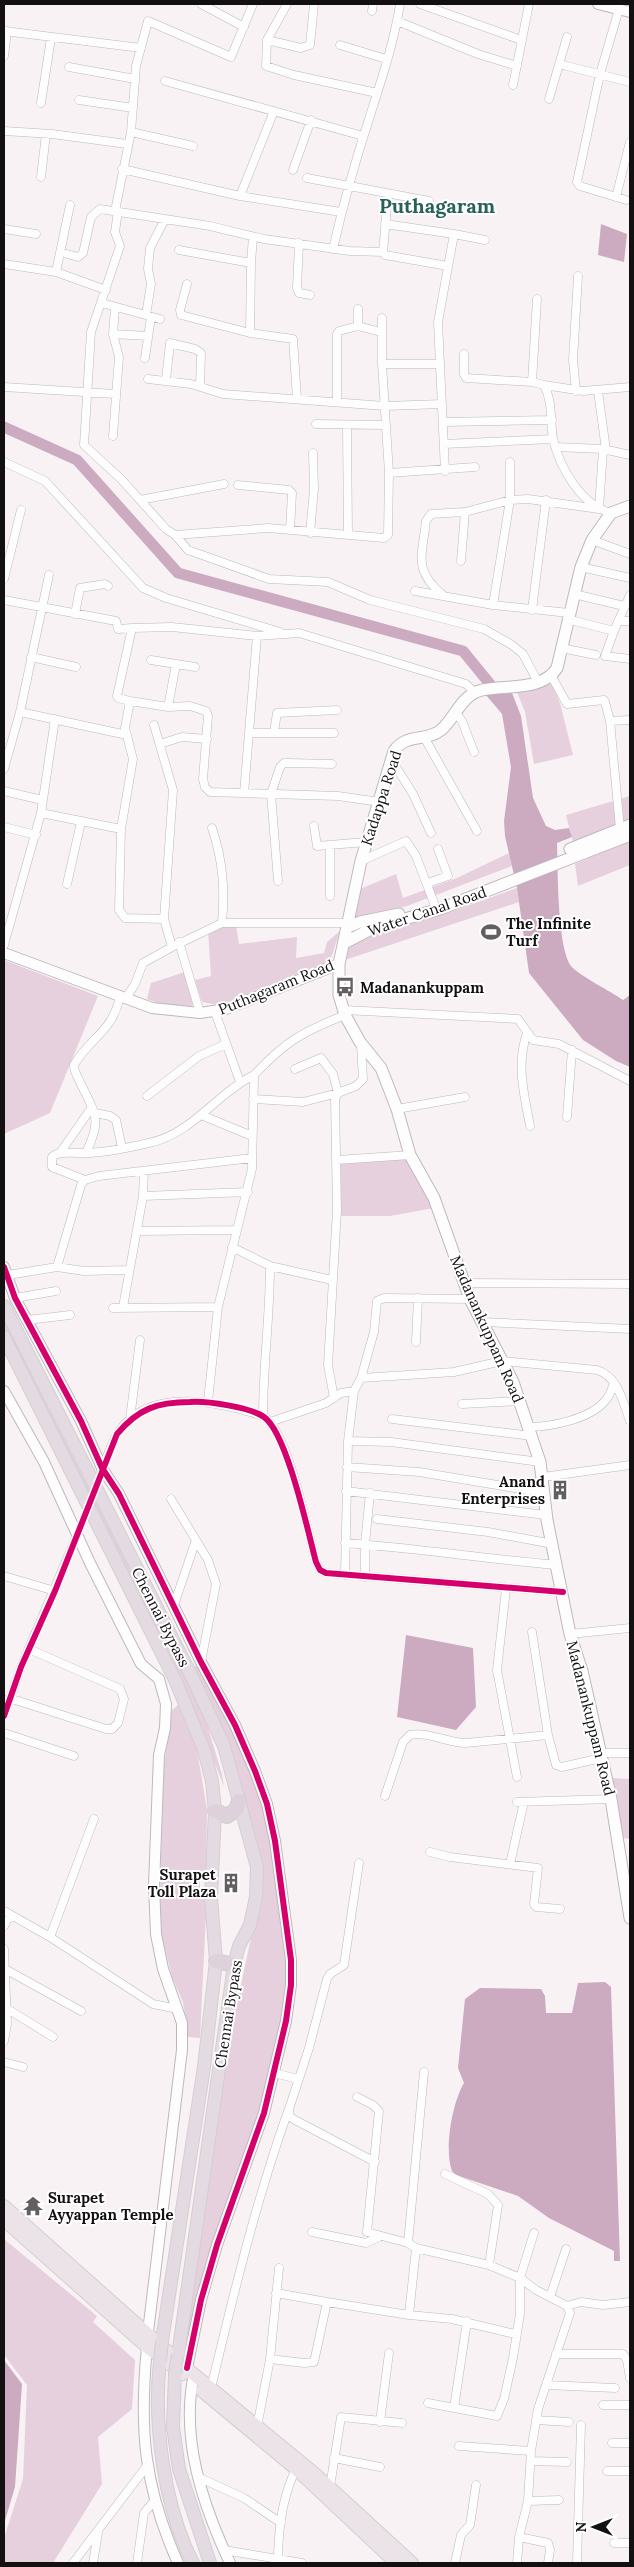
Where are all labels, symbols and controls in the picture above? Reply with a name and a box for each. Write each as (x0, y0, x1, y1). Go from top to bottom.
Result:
district label: Puthagaram (379, 193, 496, 218)
street label: Kadappa Road (357, 748, 405, 848)
street label: Water Canal Road (365, 882, 489, 940)
place label: The Infinite Turf (506, 914, 591, 950)
sports icon: The Infinite Turf (480, 921, 502, 943)
street label: Puthagaram Road (215, 955, 337, 1019)
bus stop icon: Madanankuppam (334, 976, 356, 998)
place label: Madanankuppam (360, 978, 484, 997)
street label: Madanankuppam Road (446, 1253, 528, 1406)
place label: Anand Enterprises (461, 1472, 545, 1508)
building icon: Anand Enterprises (549, 1479, 571, 1501)
street label: Chennai Bypass (128, 1564, 194, 1670)
street label: Madanankuppam Road (563, 1639, 619, 1797)
place label: Surapet Toll Plaza (148, 1865, 217, 1901)
building icon: Surapet Toll Plaza (220, 1872, 242, 1894)
street label: Chennai Bypass (210, 1958, 246, 2069)
place label: Surapet Ayyappan Temple (48, 2188, 173, 2224)
temple icon: Surapet Ayyappan Temple (22, 2195, 44, 2217)
north arrow (569, 2502, 619, 2552)
text: N (572, 2521, 590, 2532)

